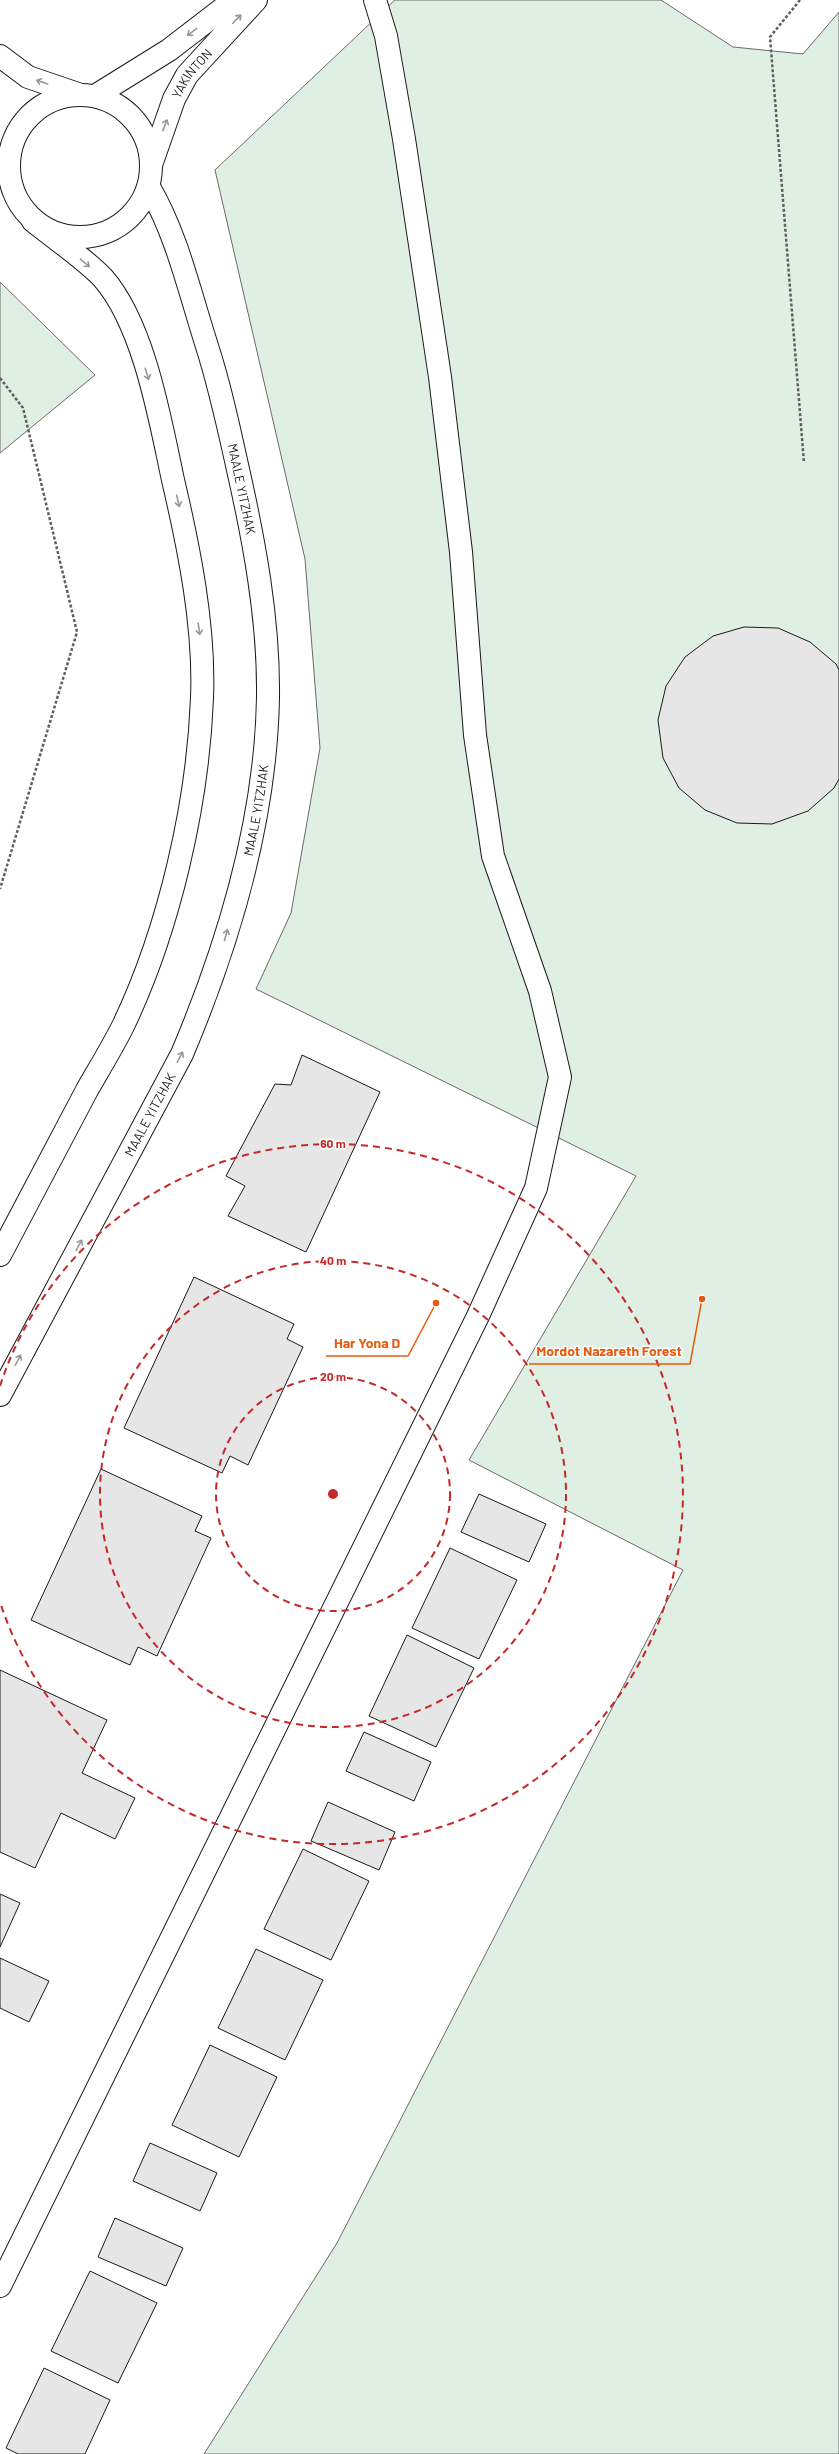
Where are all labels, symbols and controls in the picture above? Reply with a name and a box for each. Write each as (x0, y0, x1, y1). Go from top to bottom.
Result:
one-way arrow (233, 14, 242, 24)
one-way arrow (186, 28, 197, 37)
street label: YAKINTON (168, 45, 215, 101)
one-way arrow (36, 77, 48, 85)
one-way arrow (162, 119, 170, 131)
one-way arrow (79, 259, 90, 268)
one-way arrow (144, 368, 151, 381)
street label: MAALE YITZHAK (225, 442, 259, 536)
one-way arrow (174, 494, 182, 507)
one-way arrow (195, 622, 203, 635)
street label: MAALE YITZHAK (240, 763, 271, 857)
one-way arrow (223, 929, 230, 942)
one-way arrow (177, 1051, 185, 1063)
street label: MAALE YITZHAK (121, 1070, 179, 1159)
text: 60 m (320, 1136, 346, 1150)
one-way arrow (76, 1239, 83, 1251)
text: 40 m (320, 1253, 346, 1267)
callout: Har Yona D (326, 1330, 408, 1356)
text: Har Yona D (334, 1334, 400, 1351)
callout: Mordot Nazareth Forest (529, 1338, 690, 1364)
text: Mordot Nazareth Forest (536, 1342, 682, 1359)
one-way arrow (15, 1354, 23, 1366)
text: 20 m (320, 1369, 346, 1383)
centre of rings (326, 1487, 340, 1501)

